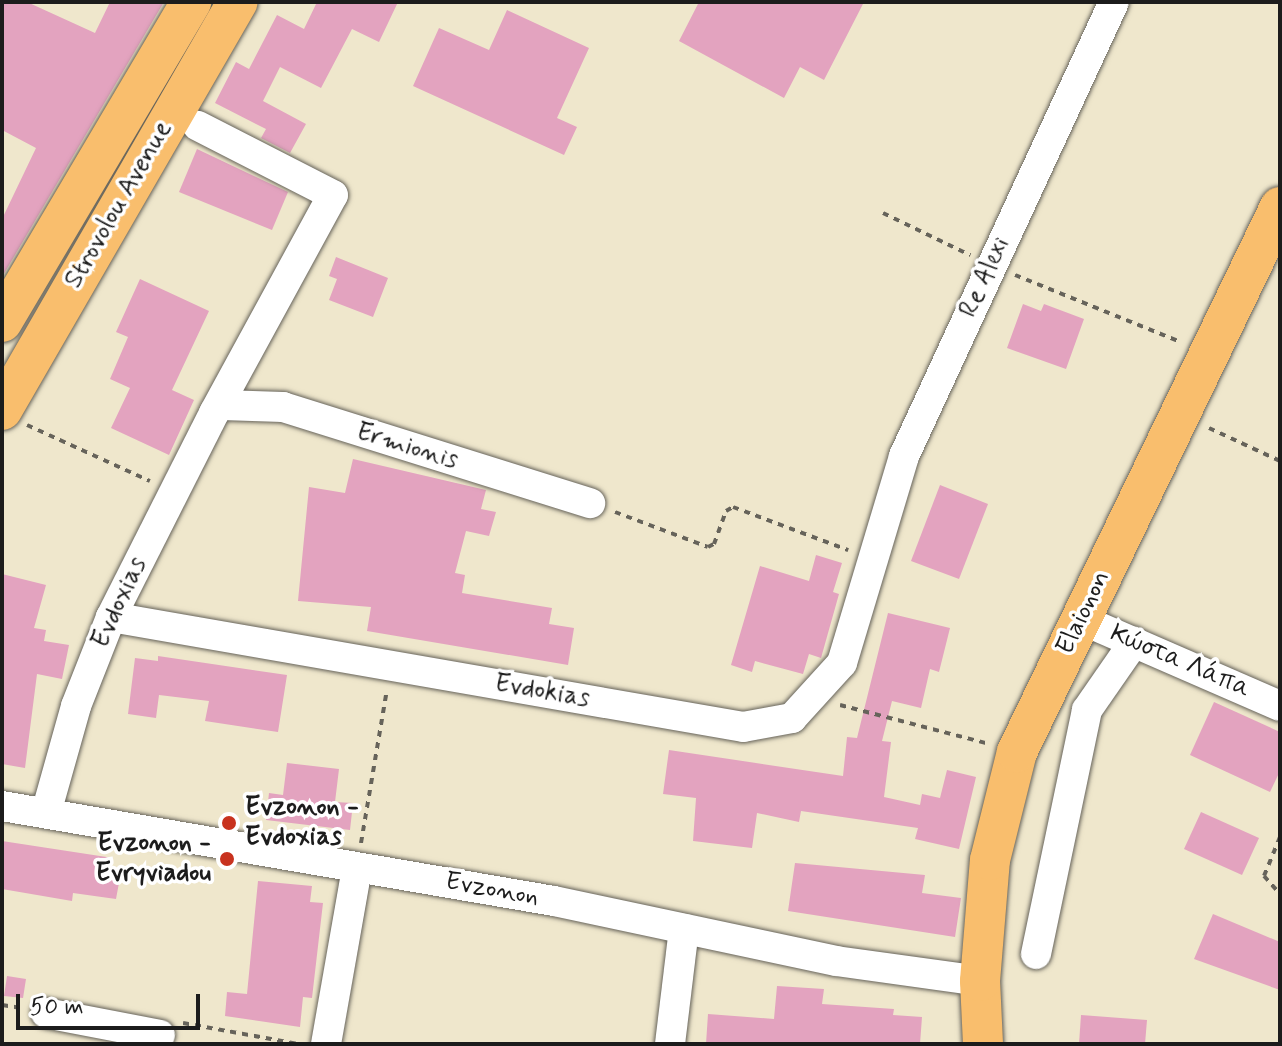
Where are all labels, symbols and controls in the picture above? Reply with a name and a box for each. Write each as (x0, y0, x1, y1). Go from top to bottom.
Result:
street label: Strovolou Avenue (59, 116, 179, 294)
street label: Re Alexi (954, 233, 1018, 323)
street label: Ermionis (352, 417, 462, 477)
street label: Evdoxias (85, 553, 155, 653)
street label: Elaionon (1050, 566, 1118, 660)
street label: Κώστα Λάπα (1105, 618, 1255, 706)
street label: Evdokias (492, 668, 592, 716)
place label: Evzonon - Evdoxias (245, 792, 358, 854)
marker: Evzonon - Evdoxias (220, 814, 238, 832)
place label: Evzonon - Evryviadou (96, 828, 211, 890)
marker: Evzonon - Evryviadou (218, 850, 236, 868)
street label: Evzonon (443, 866, 541, 914)
scale bar (20, 978, 204, 1028)
text: 50 m (30, 992, 84, 1023)

